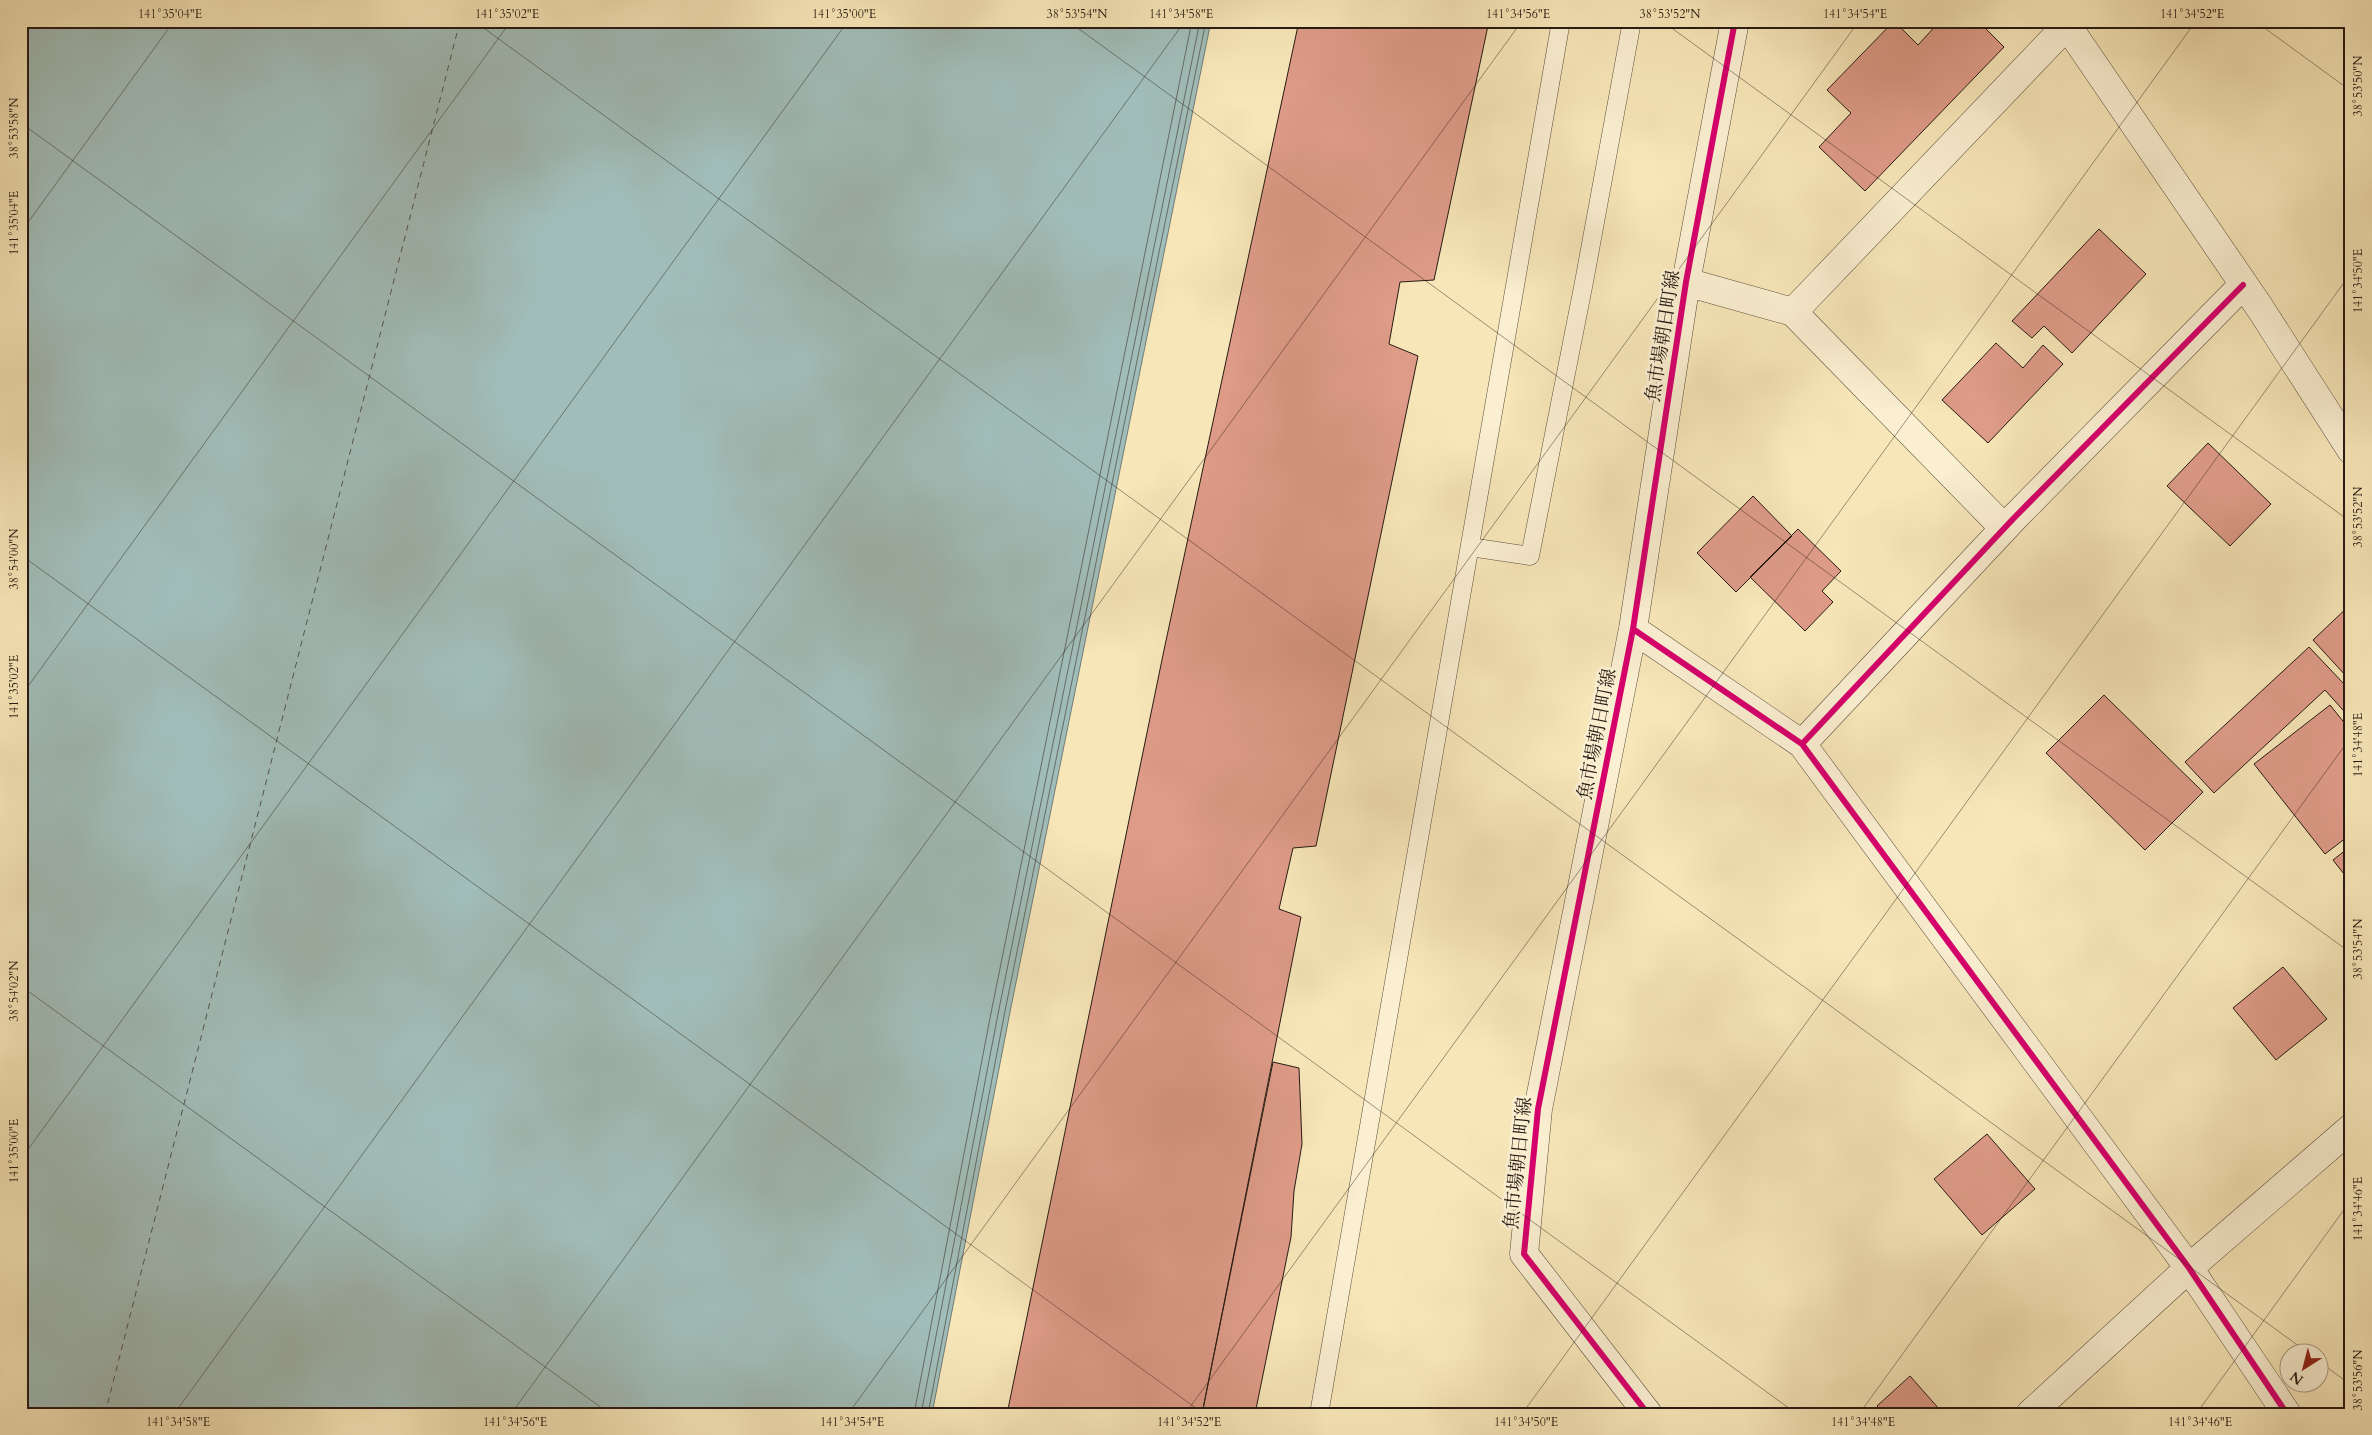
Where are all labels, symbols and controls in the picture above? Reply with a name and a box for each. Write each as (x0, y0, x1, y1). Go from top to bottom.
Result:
text: 141°35'04"E (138, 6, 202, 22)
text: 141°35'02"E (475, 6, 539, 22)
text: 141°35'00"E (812, 6, 876, 22)
text: 38°53'54"N (1047, 6, 1108, 22)
text: 141°34'58"E (1149, 6, 1213, 22)
text: 141°34'56"E (1486, 6, 1550, 22)
text: 38°53'52"N (1640, 6, 1701, 22)
text: 141°34'54"E (1823, 6, 1887, 22)
text: 141°34'52"E (2160, 6, 2224, 22)
text: 38°53'50"N (2350, 55, 2366, 116)
text: 38°53'58"N (6, 97, 22, 158)
text: 141°35'04"E (6, 191, 22, 255)
text: 141°34'50"E (2350, 249, 2366, 313)
street label: 魚市場朝日町線 (1640, 268, 1686, 404)
text: 38°53'52"N (2350, 486, 2366, 547)
text: 38°54'00"N (6, 528, 22, 589)
text: 141°35'02"E (6, 655, 22, 719)
street label: 魚市場朝日町線 (1572, 666, 1622, 802)
text: 141°34'48"E (2350, 713, 2366, 777)
text: 38°53'54"N (2350, 918, 2366, 979)
text: 38°54'02"N (6, 960, 22, 1021)
street label: 魚市場朝日町線 (1498, 1095, 1538, 1231)
text: 141°35'00"E (6, 1119, 22, 1183)
text: 141°34'46"E (2350, 1177, 2366, 1241)
north arrow (2280, 1342, 2330, 1392)
text: 38°53'56"N (2350, 1349, 2366, 1410)
text: N (2286, 1367, 2307, 1389)
text: 141°34'58"E (146, 1414, 210, 1430)
text: 141°34'56"E (483, 1414, 547, 1430)
text: 141°34'54"E (820, 1414, 884, 1430)
text: 141°34'52"E (1157, 1414, 1221, 1430)
text: 141°34'50"E (1494, 1414, 1558, 1430)
text: 141°34'48"E (1831, 1414, 1895, 1430)
text: 141°34'46"E (2168, 1414, 2232, 1430)

